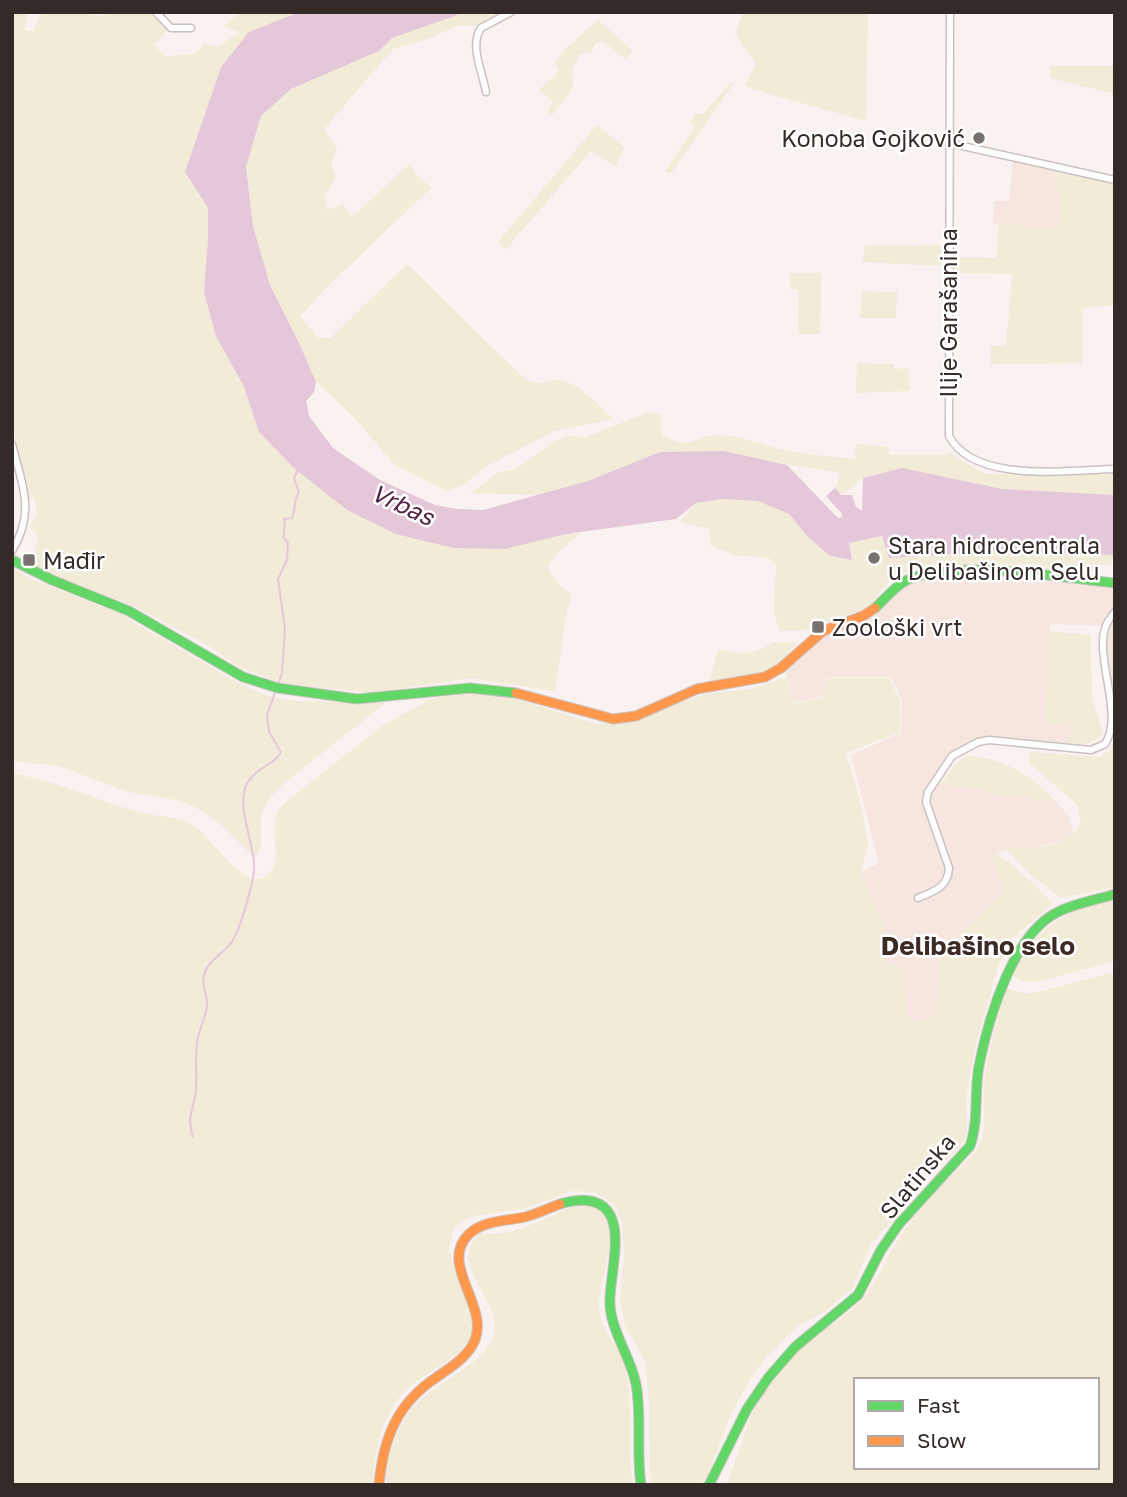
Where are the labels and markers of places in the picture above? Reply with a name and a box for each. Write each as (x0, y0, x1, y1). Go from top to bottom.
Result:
place label: Konoba Gojković (781, 124, 965, 152)
marker: Konoba Gojković (971, 130, 987, 146)
place label: Stara hidrocentrala u Delibašinom Selu (888, 531, 1100, 585)
place label: Mađir (43, 546, 105, 574)
marker: Stara hidrocentrala u Delibašinom Selu (866, 550, 882, 566)
marker: Mađir (21, 552, 37, 568)
place label: Zoološki vrt (832, 613, 962, 641)
marker: Zoološki vrt (810, 619, 826, 635)

